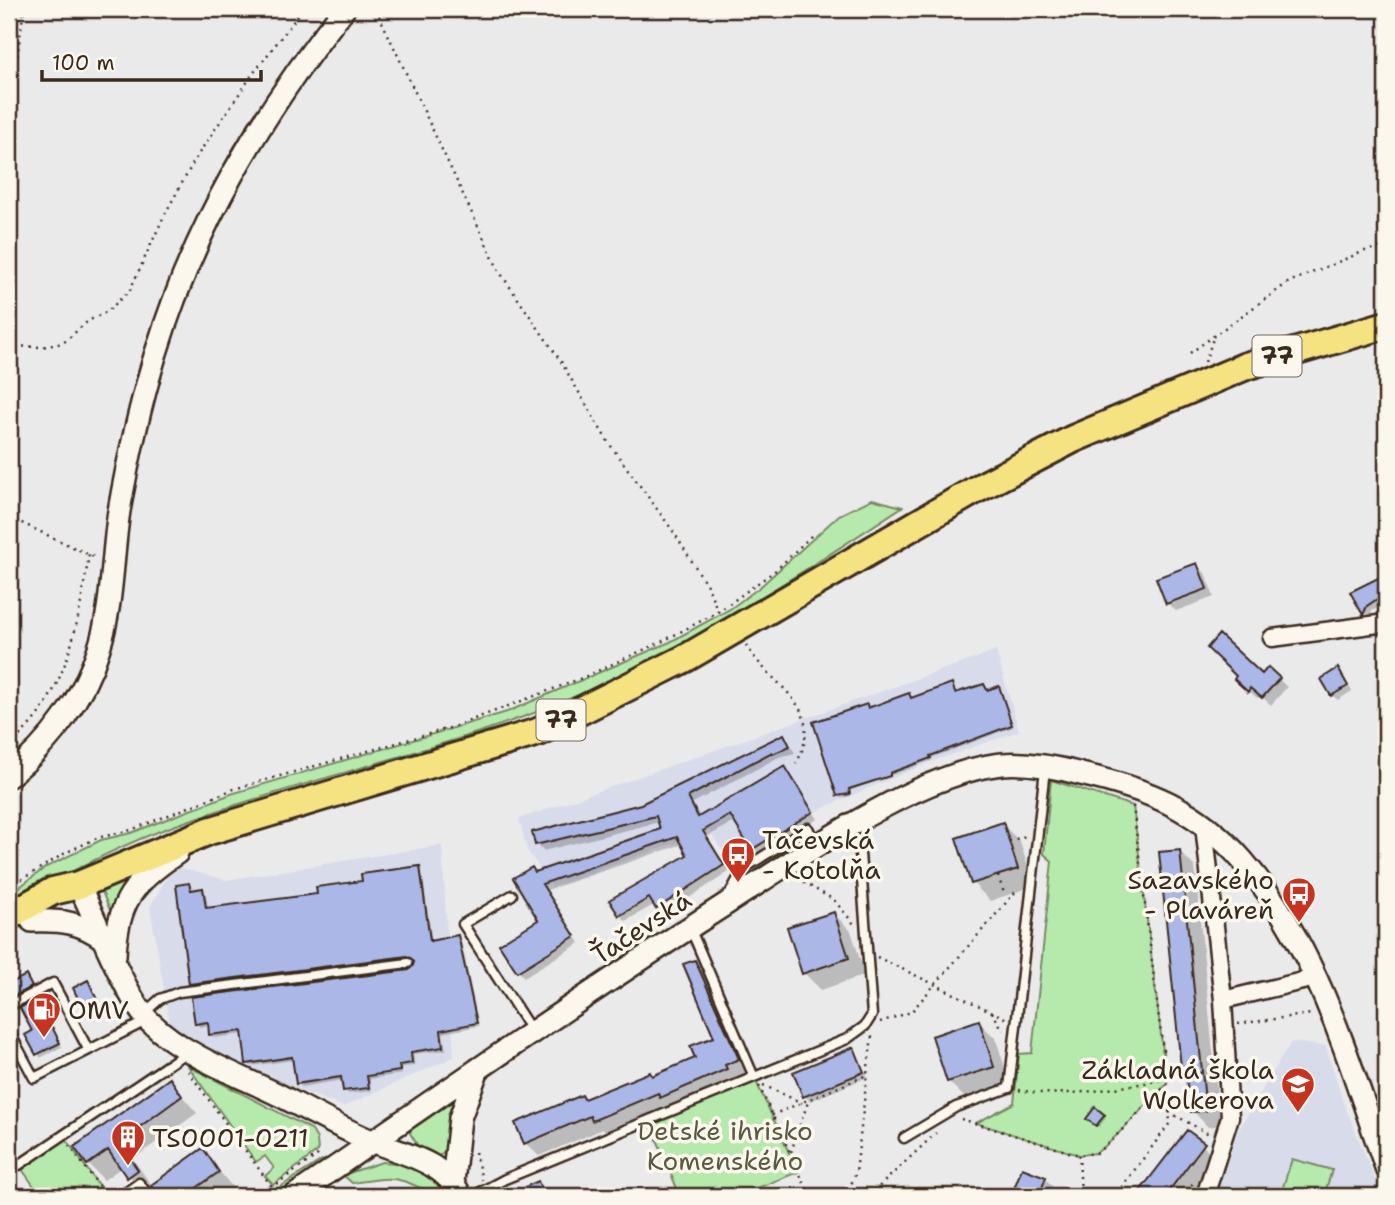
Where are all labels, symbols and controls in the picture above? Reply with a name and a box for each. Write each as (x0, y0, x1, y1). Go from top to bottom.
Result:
scale bar (42, 38, 261, 82)
text: 100 m (52, 49, 115, 77)
road number: 77 (1252, 335, 1302, 376)
road number: 77 (536, 700, 586, 740)
place label: Tačevská - Kotolňa (762, 822, 881, 887)
bus stop icon: Tačevská - Kotolňa (719, 835, 757, 884)
place label: Sazavského - Plaváreň (1128, 862, 1274, 927)
bus stop icon: Sazavského - Plaváreň (1280, 875, 1318, 924)
street label: Ťačevská (584, 882, 698, 972)
fuel station icon: OMV (25, 990, 63, 1039)
place label: OMV (68, 992, 129, 1027)
place label: Základná škola Wolkerova (1081, 1052, 1274, 1117)
school or university icon: Základná škola Wolkerova (1279, 1065, 1317, 1114)
park label: Detské ihrisko Komenského (637, 1113, 813, 1178)
building icon: TS0001-0211 (109, 1118, 147, 1167)
place label: TS0001-0211 (152, 1120, 309, 1155)

